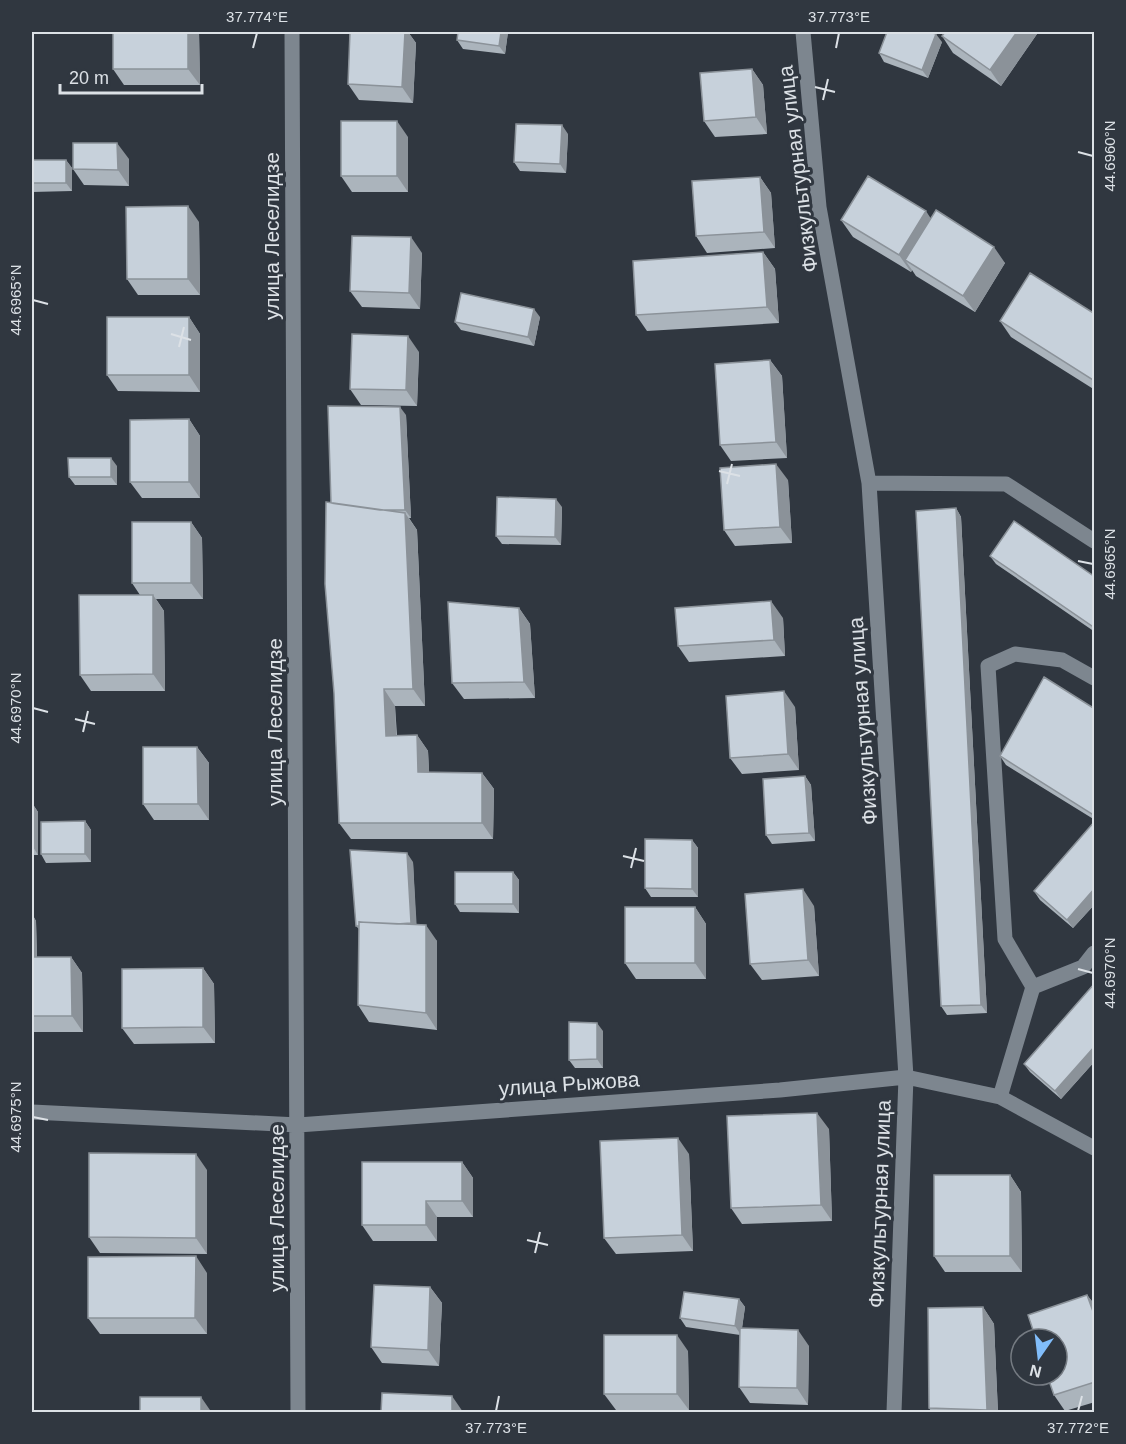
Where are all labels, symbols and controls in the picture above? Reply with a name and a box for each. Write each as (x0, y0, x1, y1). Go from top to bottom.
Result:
text: 37.774°E (226, 8, 288, 25)
text: 37.773°E (808, 8, 870, 25)
scale bar (60, 57, 202, 95)
street label: Физкультурная улица (773, 64, 822, 274)
text: 20 m (69, 68, 109, 88)
text: 44.6960°N (1101, 120, 1118, 192)
street label: улица Леселидзе (260, 152, 283, 320)
text: 44.6965°N (7, 264, 24, 336)
text: 44.6965°N (1101, 528, 1118, 600)
street label: Физкультурная улица (844, 616, 881, 826)
street label: улица Леселидзе (263, 638, 286, 806)
text: 44.6970°N (7, 672, 24, 744)
text: 44.6970°N (1101, 937, 1118, 1009)
street label: улица Рыжова (498, 1067, 640, 1100)
text: 44.6975°N (7, 1081, 24, 1153)
street label: Физкультурная улица (864, 1099, 895, 1309)
street label: улица Леселидзе (265, 1124, 288, 1292)
north arrow (1009, 1327, 1069, 1387)
text: N (1028, 1361, 1043, 1381)
text: 37.773°E (465, 1419, 527, 1436)
text: 37.772°E (1047, 1419, 1109, 1436)

